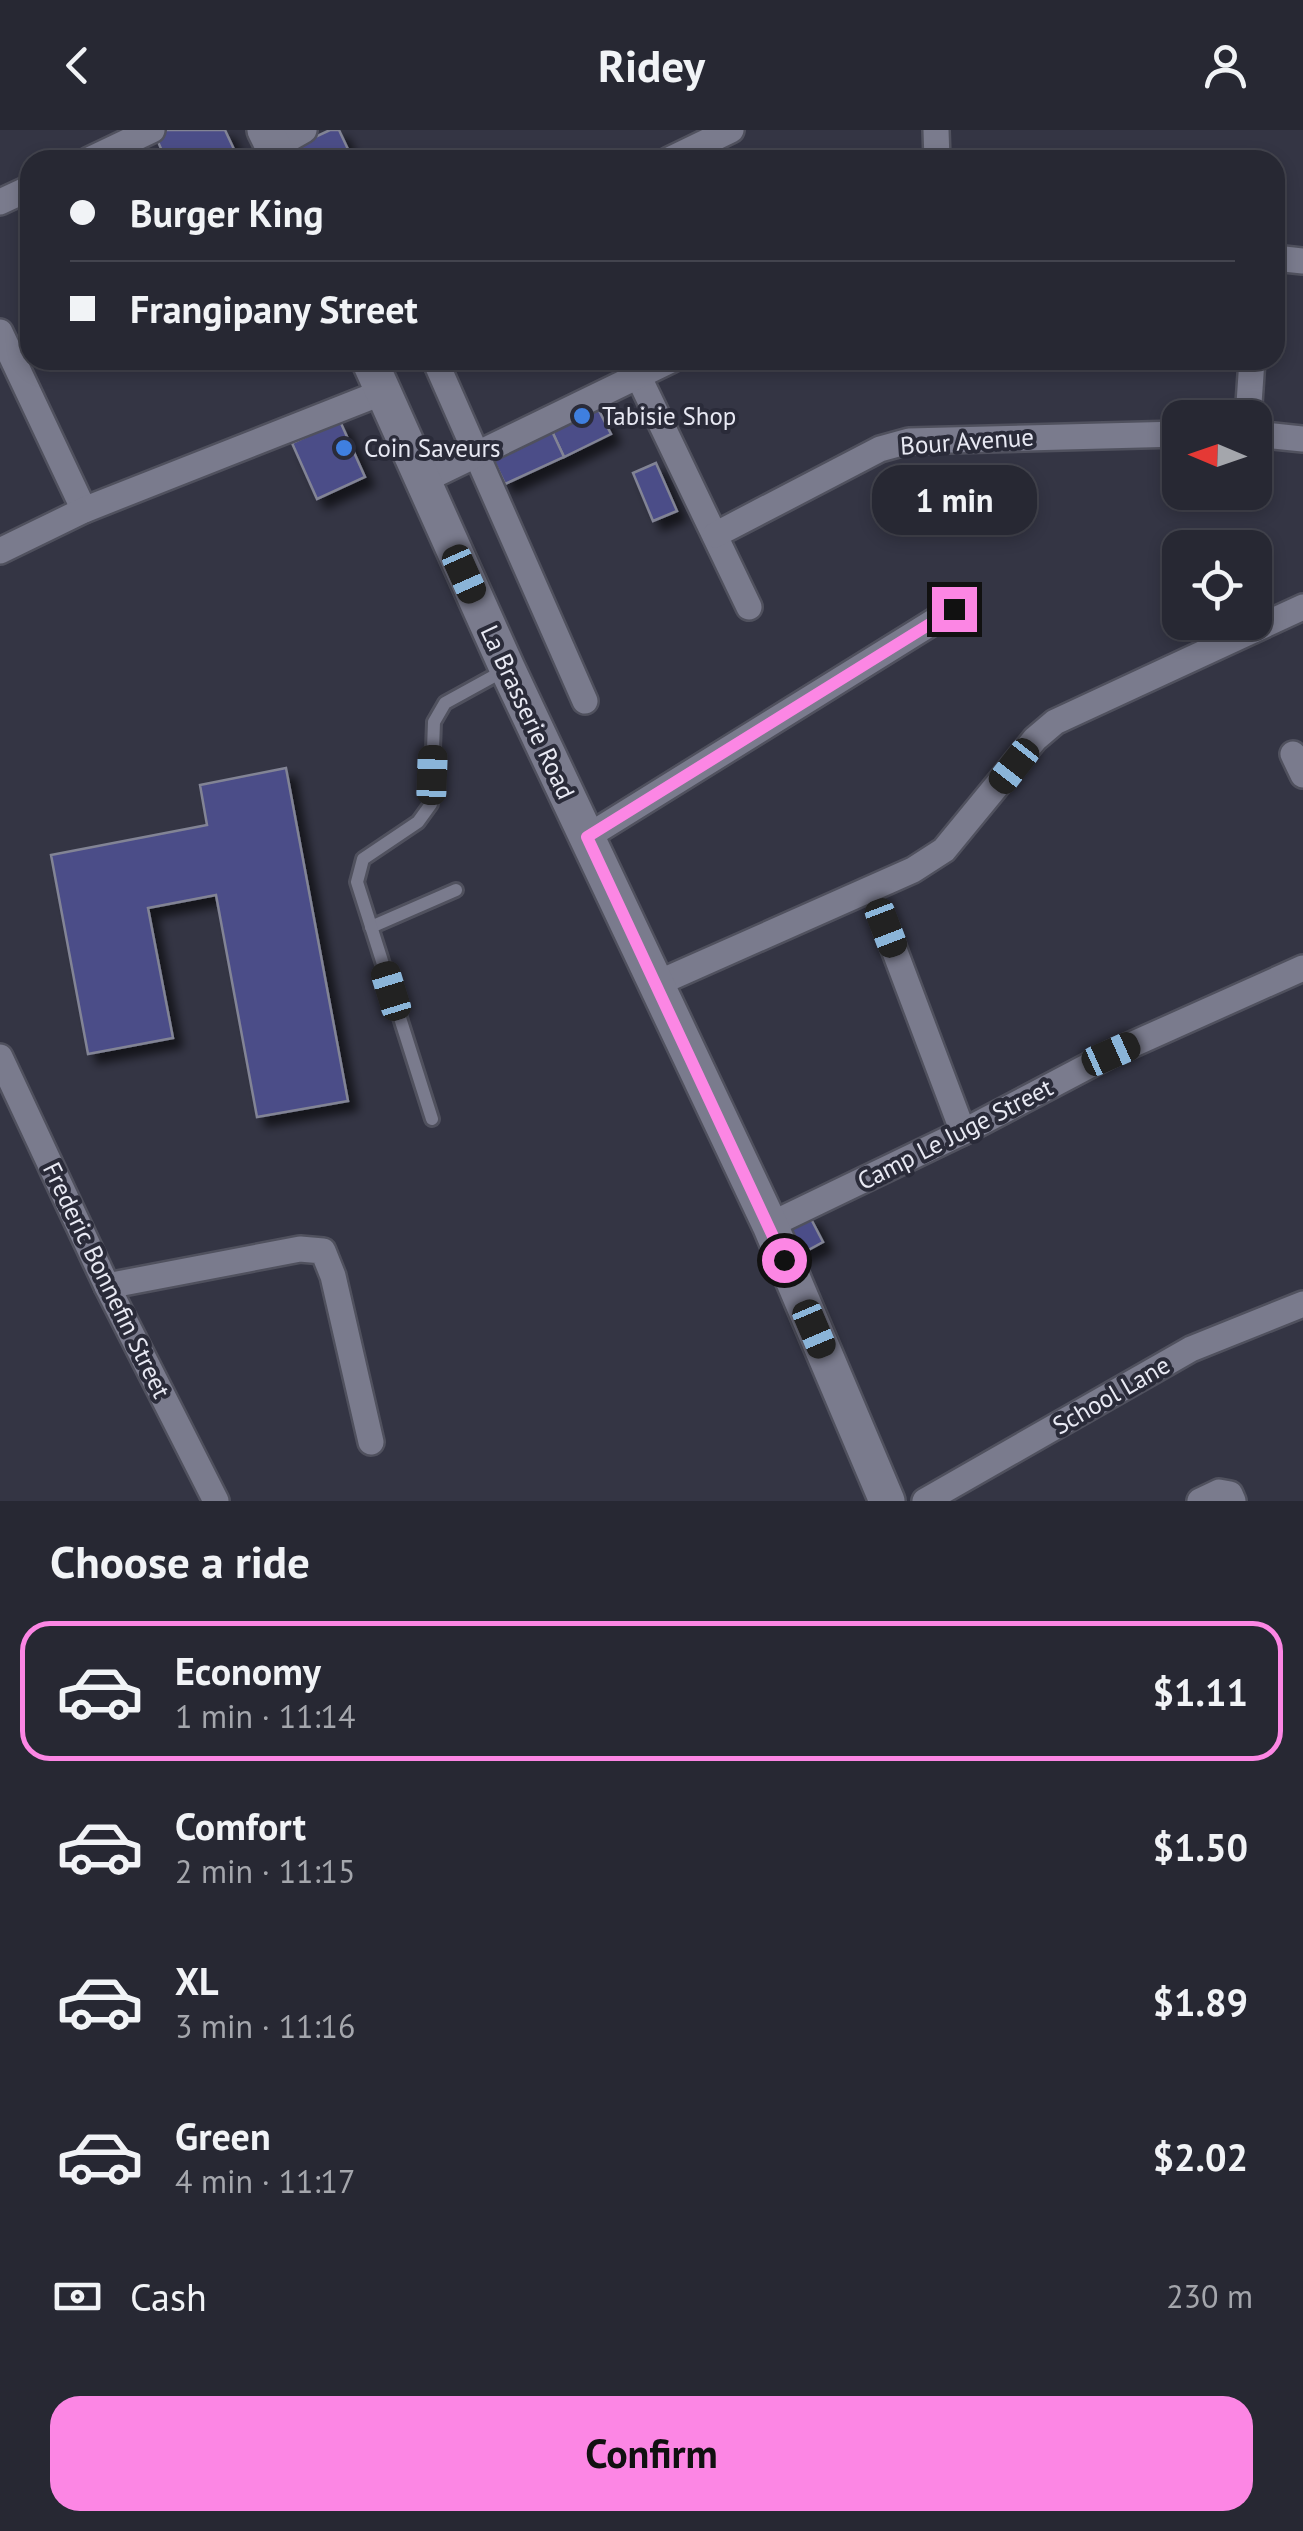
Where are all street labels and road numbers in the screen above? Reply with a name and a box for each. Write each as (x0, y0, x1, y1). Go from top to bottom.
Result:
street label: Bour Avenue (899, 420, 1035, 462)
street label: La Brasserie Road (474, 620, 582, 804)
street label: Camp Le Juge Street (852, 1071, 1059, 1197)
street label: Frederic Bonnefin Street (36, 1157, 178, 1404)
street label: School Lane (1047, 1349, 1175, 1441)

